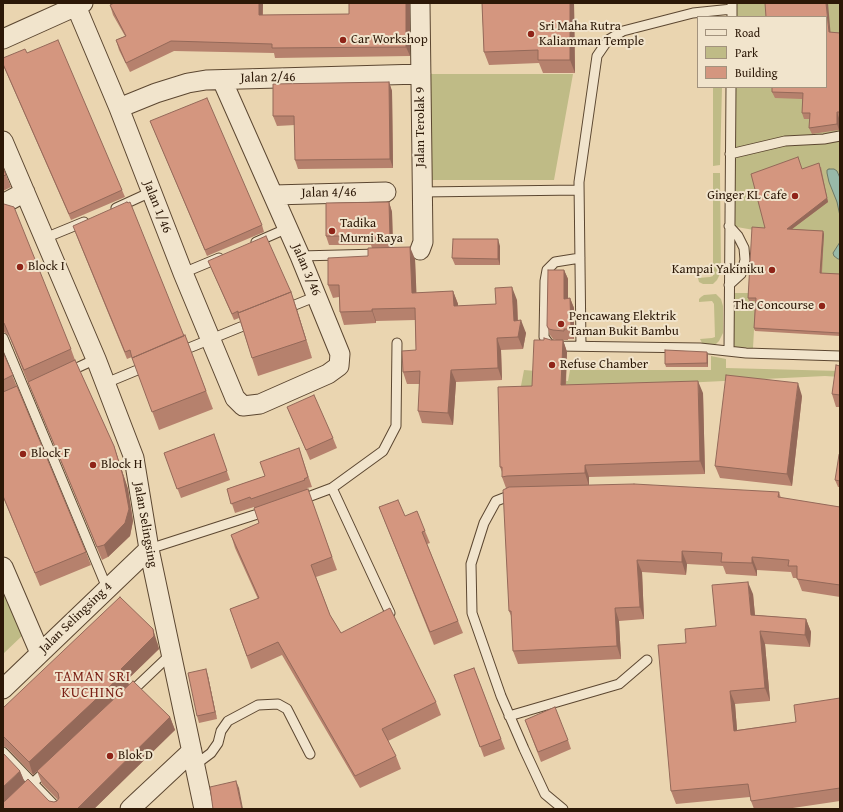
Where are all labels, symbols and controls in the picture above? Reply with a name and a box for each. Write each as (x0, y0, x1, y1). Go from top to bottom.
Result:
legend (697, 16, 827, 88)
place label: Sri Maha Rutra Kaliamman Temple (539, 19, 644, 50)
text: Road (735, 24, 760, 41)
marker: Sri Maha Rutra Kaliamman Temple (526, 29, 536, 39)
place label: Car Workshop (351, 32, 428, 48)
marker: Car Workshop (338, 35, 348, 45)
text: Park (735, 44, 758, 61)
text: Building (735, 64, 778, 81)
street label: Jalan 2/46 (240, 70, 296, 86)
street label: Jalan Terolak 9 (413, 87, 429, 167)
street label: Jalan 1/46 (139, 179, 175, 235)
street label: Jalan 4/46 (301, 185, 357, 201)
place label: Ginger KL Cafe (707, 188, 787, 204)
marker: Ginger KL Cafe (790, 191, 800, 201)
place label: Tadika Murni Raya (340, 216, 403, 247)
marker: Tadika Murni Raya (327, 226, 337, 236)
street label: Jalan 3/46 (288, 242, 324, 298)
place label: Block I (28, 259, 65, 275)
marker: Block I (15, 262, 25, 272)
place label: Kampai Yakiniku (672, 262, 764, 278)
marker: Kampai Yakiniku (767, 265, 777, 275)
place label: The Concourse (733, 298, 814, 314)
marker: The Concourse (817, 301, 827, 311)
place label: Pencawang Elektrik Taman Bukit Bambu (569, 309, 679, 340)
marker: Pencawang Elektrik Taman Bukit Bambu (556, 319, 566, 329)
place label: Refuse Chamber (560, 357, 648, 373)
marker: Refuse Chamber (547, 360, 557, 370)
place label: Block F (31, 446, 70, 462)
marker: Block F (18, 449, 28, 459)
place label: Block H (101, 457, 142, 473)
marker: Block H (88, 460, 98, 470)
street label: Jalan Selingsing (130, 481, 160, 569)
street label: Jalan Selingsing 4 (36, 579, 116, 657)
district label: TAMAN SRI KUCHING (55, 669, 131, 702)
place label: Blok D (118, 748, 153, 764)
marker: Blok D (105, 751, 115, 761)

